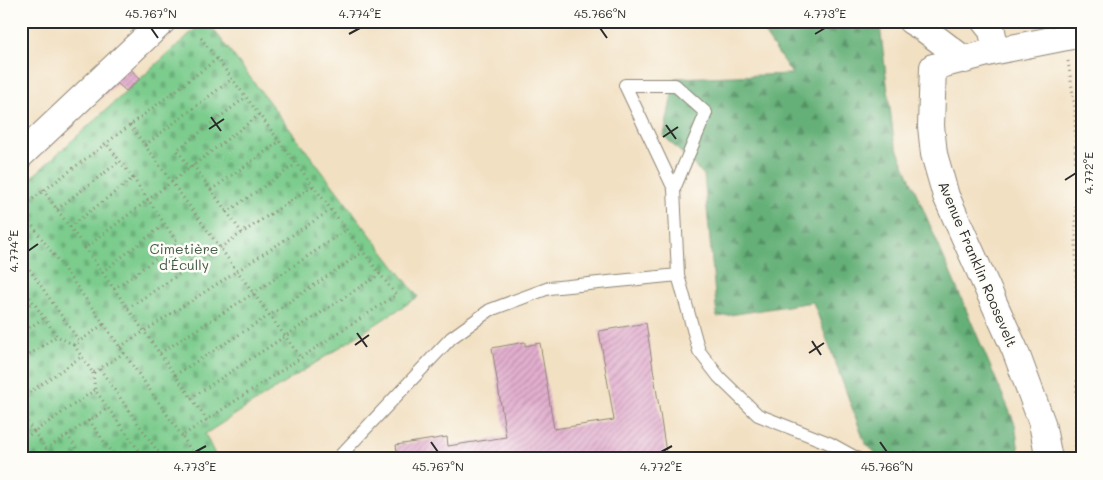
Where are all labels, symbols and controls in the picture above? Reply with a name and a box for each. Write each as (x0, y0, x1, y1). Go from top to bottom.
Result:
text: 45.767°N (125, 5, 177, 21)
text: 4.774°E (339, 5, 381, 21)
text: 45.766°N (574, 5, 626, 21)
text: 4.773°E (804, 5, 846, 21)
text: 4.772°E (1080, 152, 1096, 194)
street label: Avenue Franklin Roosevelt (934, 178, 1022, 350)
text: 4.774°E (5, 230, 21, 272)
park label: Cimetière d'Écully (150, 239, 218, 274)
text: 4.773°E (174, 458, 216, 474)
text: 45.767°N (412, 458, 464, 474)
text: 4.772°E (640, 458, 682, 474)
text: 45.766°N (861, 458, 913, 474)

